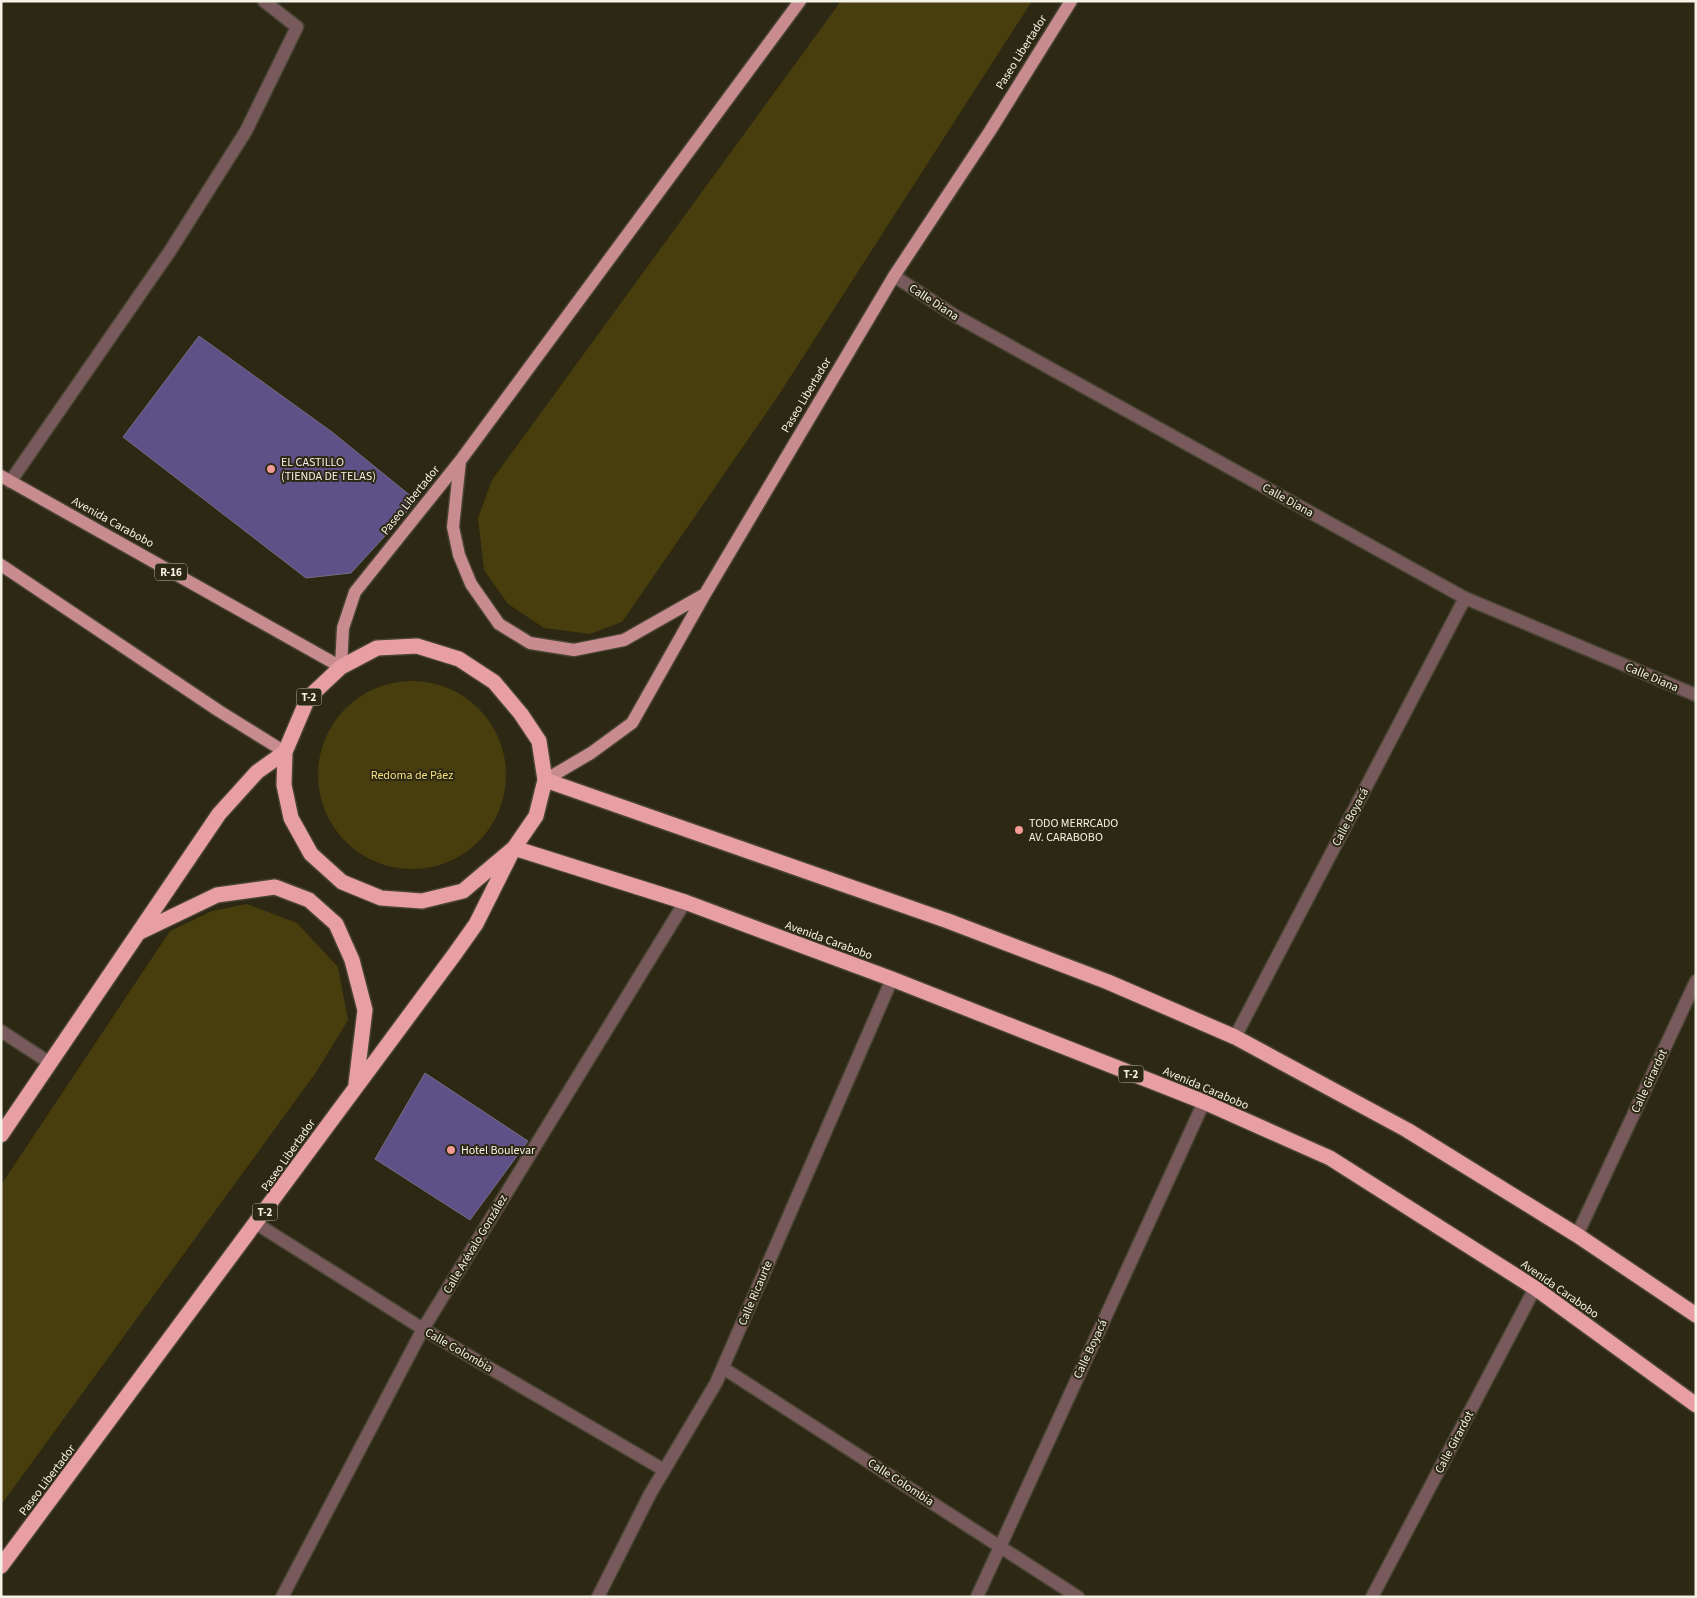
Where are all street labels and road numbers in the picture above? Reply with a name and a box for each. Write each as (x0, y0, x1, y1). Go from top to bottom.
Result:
street label: Paseo Libertador (992, 11, 1052, 93)
street label: Calle Diana (905, 280, 962, 325)
street label: Paseo Libertador (777, 354, 836, 436)
street label: Paseo Libertador (377, 461, 444, 539)
street label: Calle Diana (1259, 479, 1317, 522)
street label: Avenida Carabobo (69, 493, 157, 552)
road number: R-16 (155, 564, 187, 580)
street label: Calle Diana (1623, 659, 1681, 696)
road number: T-2 (296, 689, 322, 706)
street label: Calle Boyacá (1328, 785, 1373, 849)
street label: Avenida Carabobo (783, 917, 875, 964)
street label: Calle Girardot (1627, 1046, 1672, 1116)
street label: Avenida Carabobo (1160, 1063, 1251, 1114)
road number: T-2 (1118, 1066, 1144, 1082)
street label: Paseo Libertador (257, 1115, 320, 1195)
street label: Calle Arévalo González (439, 1192, 512, 1297)
road number: T-2 (252, 1204, 278, 1220)
street label: Avenida Carabobo (1517, 1256, 1602, 1323)
street label: Calle Ricaurte (734, 1258, 777, 1328)
street label: Calle Boyacá (1069, 1317, 1112, 1382)
street label: Calle Colombia (422, 1324, 496, 1377)
street label: Calle Girardot (1431, 1408, 1478, 1477)
street label: Paseo Libertador (15, 1441, 80, 1519)
street label: Calle Colombia (864, 1455, 937, 1510)

